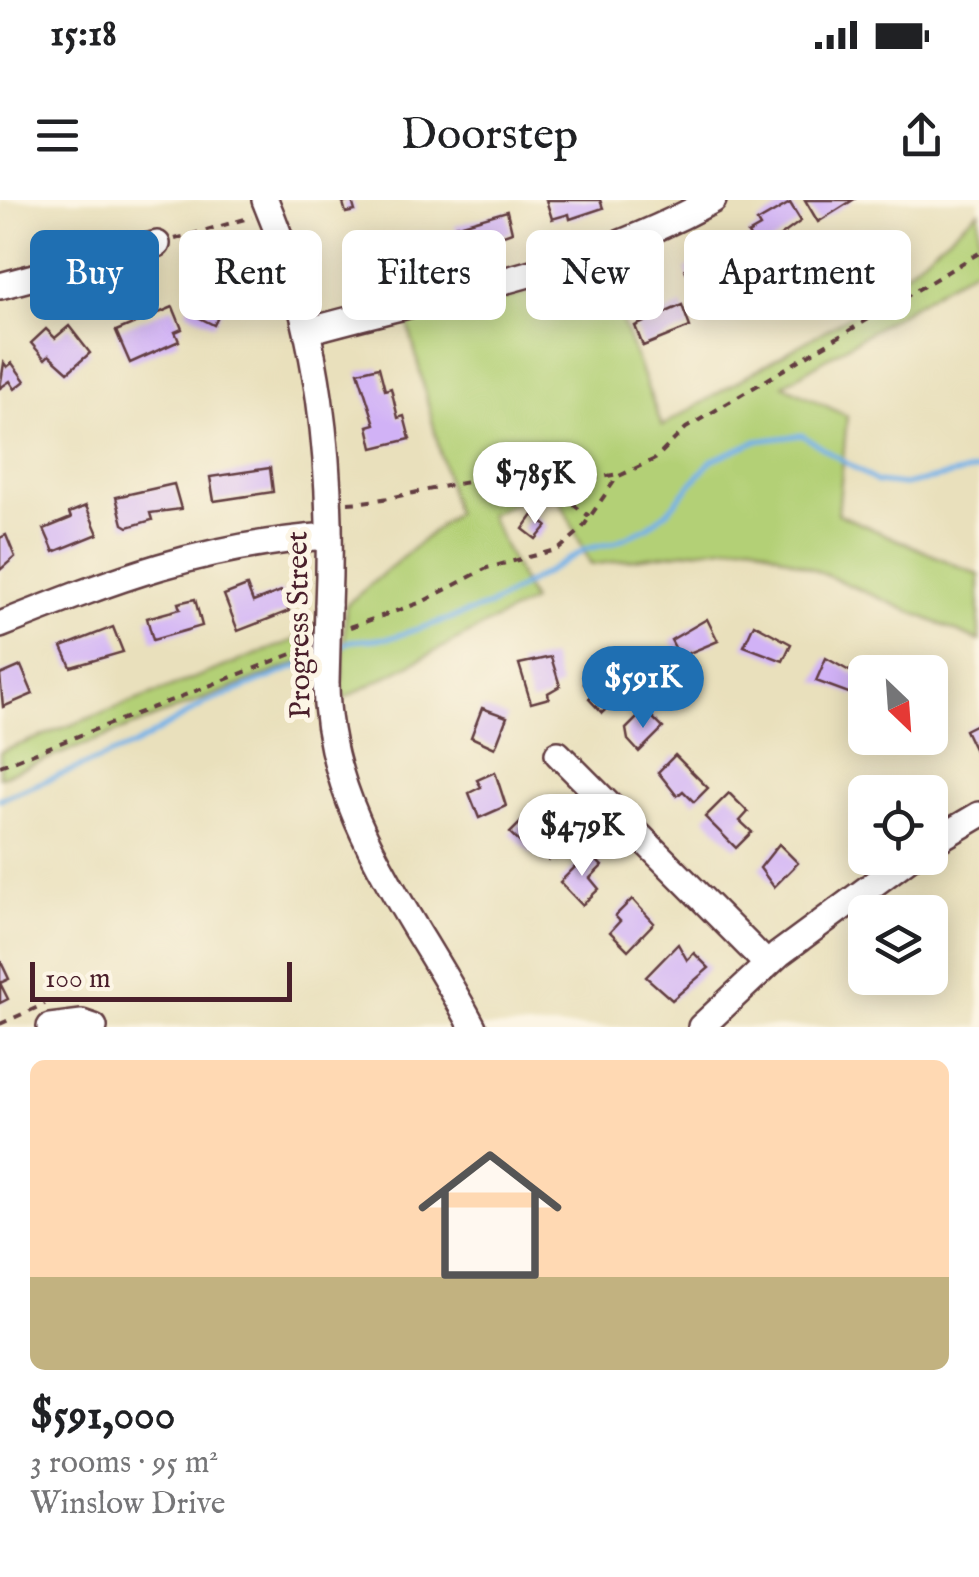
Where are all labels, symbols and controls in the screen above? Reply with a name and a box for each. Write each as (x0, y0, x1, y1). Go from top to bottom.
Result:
text: 15:18 (50, 11, 117, 59)
text: Doorstep (401, 107, 578, 164)
icon: menu (30, 108, 85, 163)
icon: share (894, 108, 949, 163)
chip: Buy (30, 230, 159, 320)
chip: Rent (179, 230, 322, 320)
chip: Filters (342, 230, 506, 320)
chip: New (526, 230, 664, 320)
chip: Apartment (684, 230, 911, 320)
pin: $785K (465, 442, 605, 527)
text: $785K (495, 454, 575, 495)
street label: Progress Street (279, 531, 321, 719)
pin: $591K (573, 646, 713, 731)
north arrow (848, 655, 948, 755)
map controls (848, 655, 948, 995)
text: $591K (604, 658, 682, 699)
button: locate (848, 775, 948, 875)
pin: $479K (512, 794, 652, 879)
text: $479K (540, 806, 624, 847)
button: layers (848, 895, 948, 995)
scale bar (30, 957, 292, 1001)
text: 100 m (45, 962, 111, 997)
icon: home (400, 1125, 580, 1305)
text: $591,000 (30, 1390, 175, 1443)
text: 3 rooms · 95 m² (30, 1443, 218, 1484)
text: Winslow Drive (30, 1484, 225, 1525)

